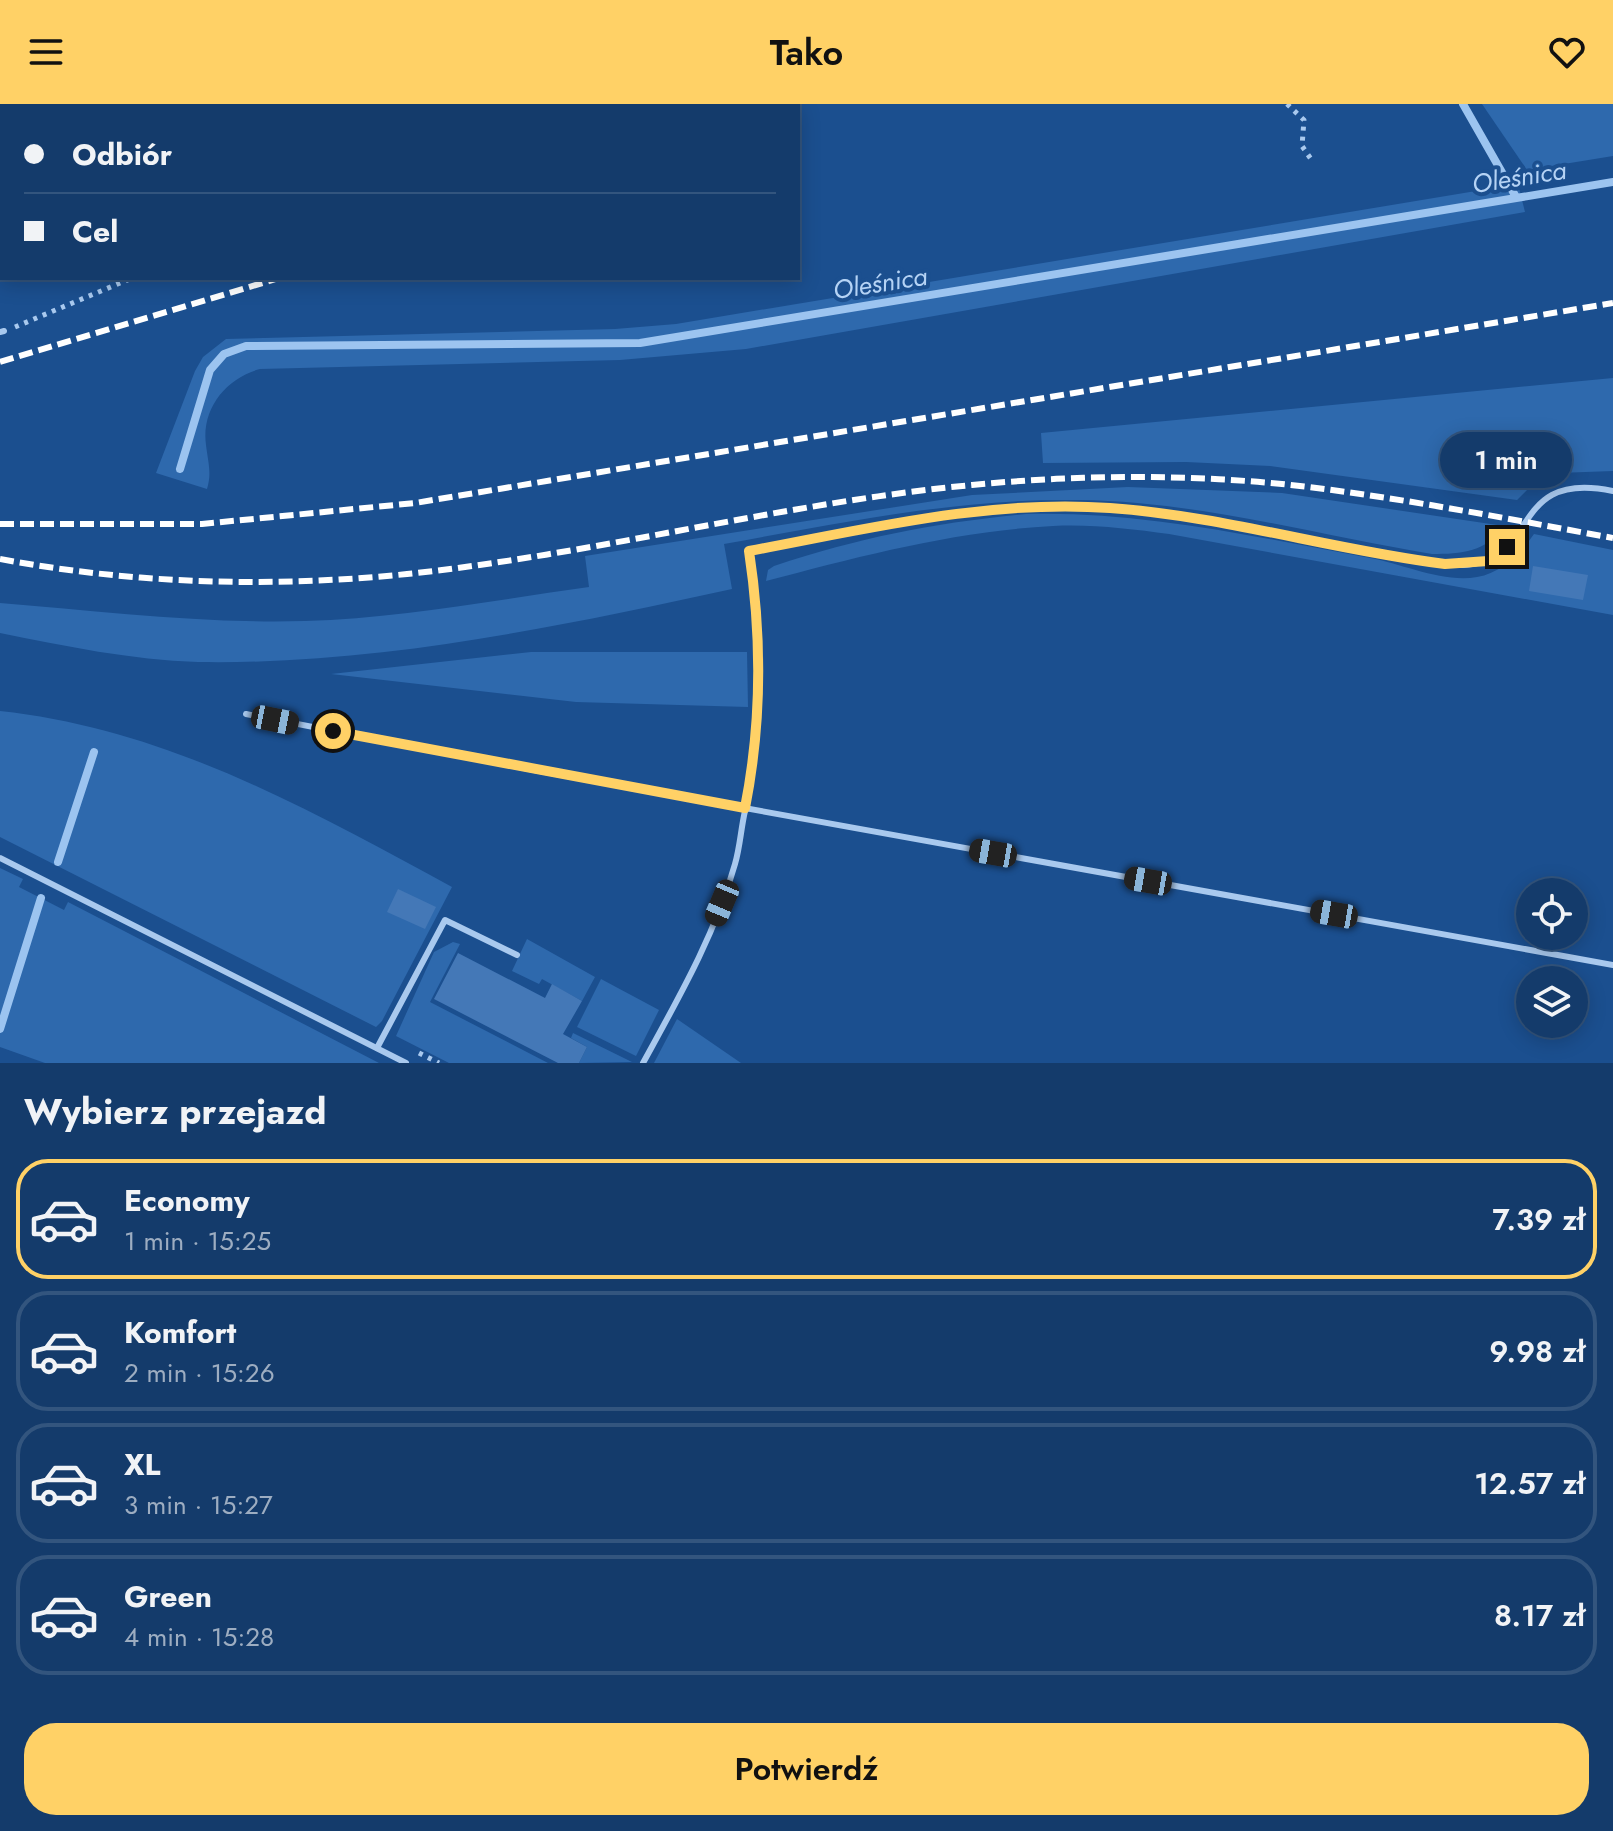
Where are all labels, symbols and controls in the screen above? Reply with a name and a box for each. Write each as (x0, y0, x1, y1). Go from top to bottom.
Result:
text: Tako (770, 26, 843, 78)
icon: menu (24, 30, 68, 74)
icon: heart (1545, 30, 1589, 74)
text: Odbiór (72, 133, 172, 176)
water label: Oleśnica (1469, 151, 1570, 203)
text: Cel (72, 210, 118, 253)
water label: Oleśnica (830, 257, 931, 309)
callout: 1 min (1441, 431, 1573, 487)
text: 1 min (1474, 441, 1538, 479)
route end (1489, 529, 1525, 565)
car (249, 704, 301, 736)
route start (315, 713, 351, 749)
car (967, 837, 1019, 869)
car (1122, 865, 1174, 897)
car (702, 876, 742, 930)
map controls (1516, 878, 1588, 1038)
button: locate (1516, 878, 1588, 950)
car (1308, 898, 1360, 930)
button: layers (1516, 966, 1588, 1038)
text: Wybierz przejazd (24, 1085, 327, 1137)
text: Economy (124, 1179, 250, 1222)
icon: car (28, 1183, 100, 1255)
text: 7.39 zł (1492, 1198, 1585, 1241)
text: 1 min · 15:25 (124, 1222, 271, 1260)
text: Komfort (124, 1311, 236, 1354)
icon: car (28, 1315, 100, 1387)
text: 9.98 zł (1489, 1330, 1585, 1373)
text: 2 min · 15:26 (124, 1354, 275, 1392)
text: XL (124, 1443, 160, 1486)
icon: car (28, 1447, 100, 1519)
text: 12.57 zł (1474, 1462, 1585, 1505)
text: 3 min · 15:27 (124, 1486, 273, 1524)
text: Green (124, 1575, 212, 1618)
icon: car (28, 1579, 100, 1651)
text: 8.17 zł (1494, 1594, 1585, 1637)
text: 4 min · 15:28 (124, 1618, 274, 1656)
button: Potwierdź (24, 1723, 1589, 1815)

